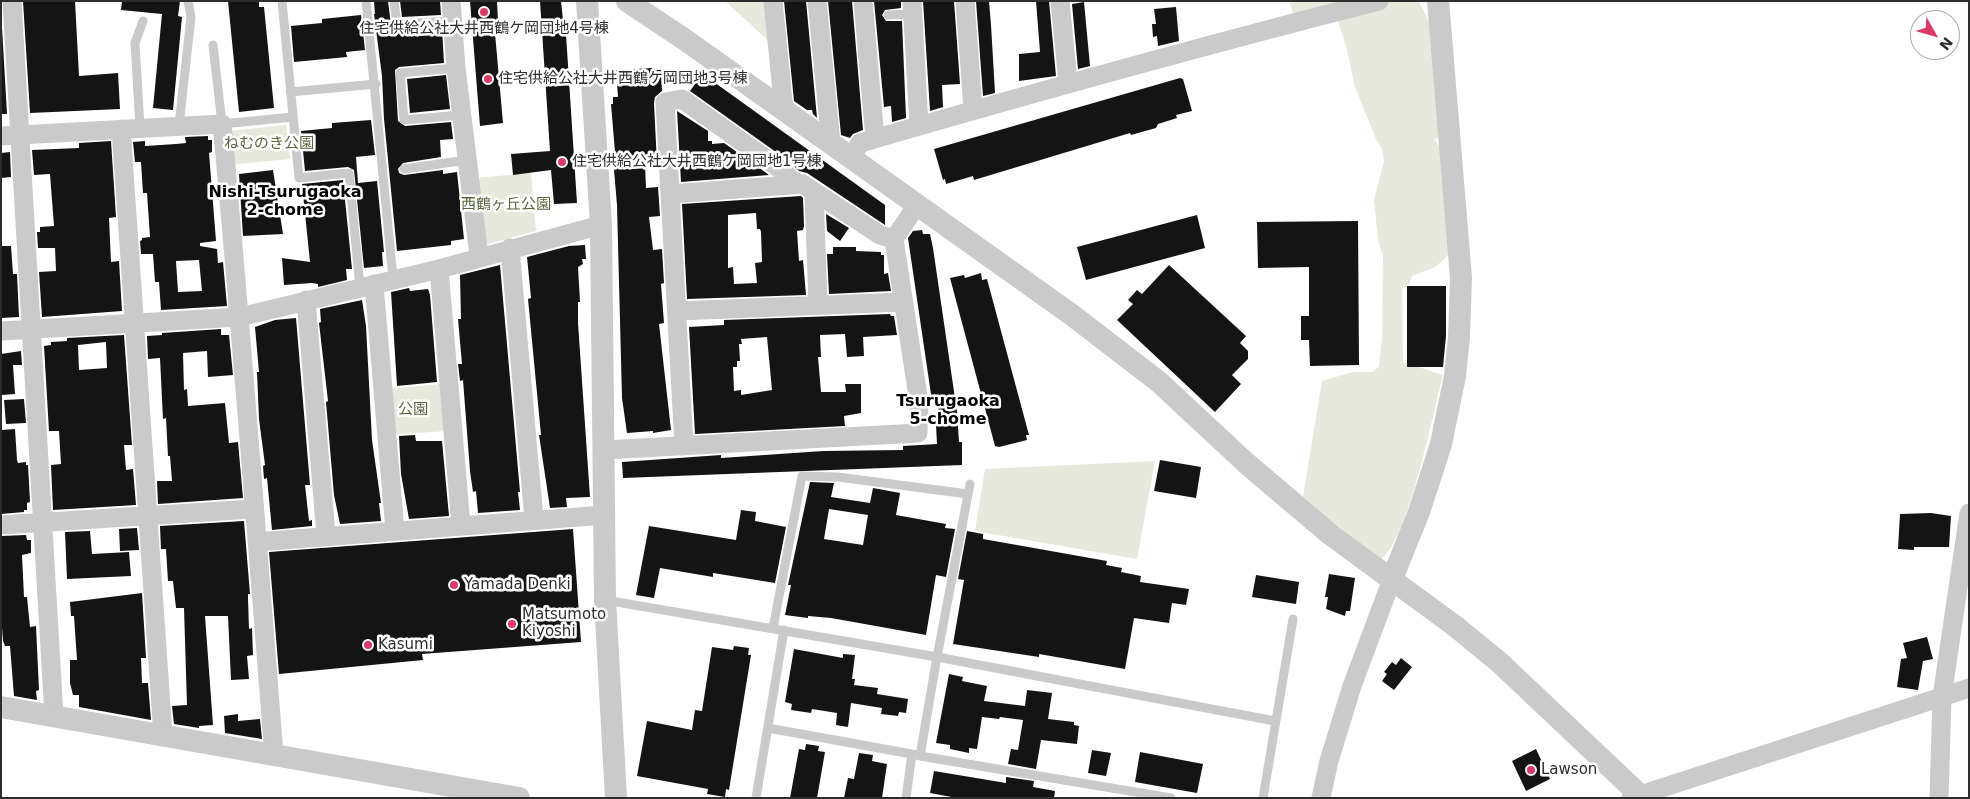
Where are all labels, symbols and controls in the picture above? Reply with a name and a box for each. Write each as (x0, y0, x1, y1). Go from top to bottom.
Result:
marker: 住宅供給公社大井西鶴ケ岡団地4号棟 (478, 6, 490, 18)
north arrow (1910, 10, 1960, 60)
place label: 住宅供給公社大井西鶴ケ岡団地4号棟 (359, 20, 609, 38)
text: N (1936, 34, 1956, 53)
place label: 住宅供給公社大井西鶴ケ岡団地3号棟 (498, 70, 748, 88)
marker: 住宅供給公社大井西鶴ケ岡団地3号棟 (482, 73, 494, 85)
park label: ねむのき公園 (224, 135, 314, 153)
place label: 住宅供給公社大井西鶴ケ岡団地1号棟 (572, 153, 822, 171)
marker: 住宅供給公社大井西鶴ケ岡団地1号棟 (556, 156, 568, 168)
district label: Nishi-Tsurugaoka 2-chome (208, 183, 362, 221)
park label: 西鶴ヶ丘公園 (461, 196, 551, 214)
district label: Tsurugaoka 5-chome (896, 392, 1000, 430)
park label: 公園 (398, 401, 428, 419)
place label: Yamada Denki (464, 576, 571, 594)
marker: Yamada Denki (448, 579, 460, 591)
place label: Matsumoto Kiyoshi (522, 606, 606, 641)
marker: Matsumoto Kiyoshi (506, 618, 518, 630)
place label: Kasumi (378, 636, 433, 654)
marker: Kasumi (362, 639, 374, 651)
place label: Lawson (1541, 761, 1597, 779)
marker: Lawson (1525, 764, 1537, 776)

